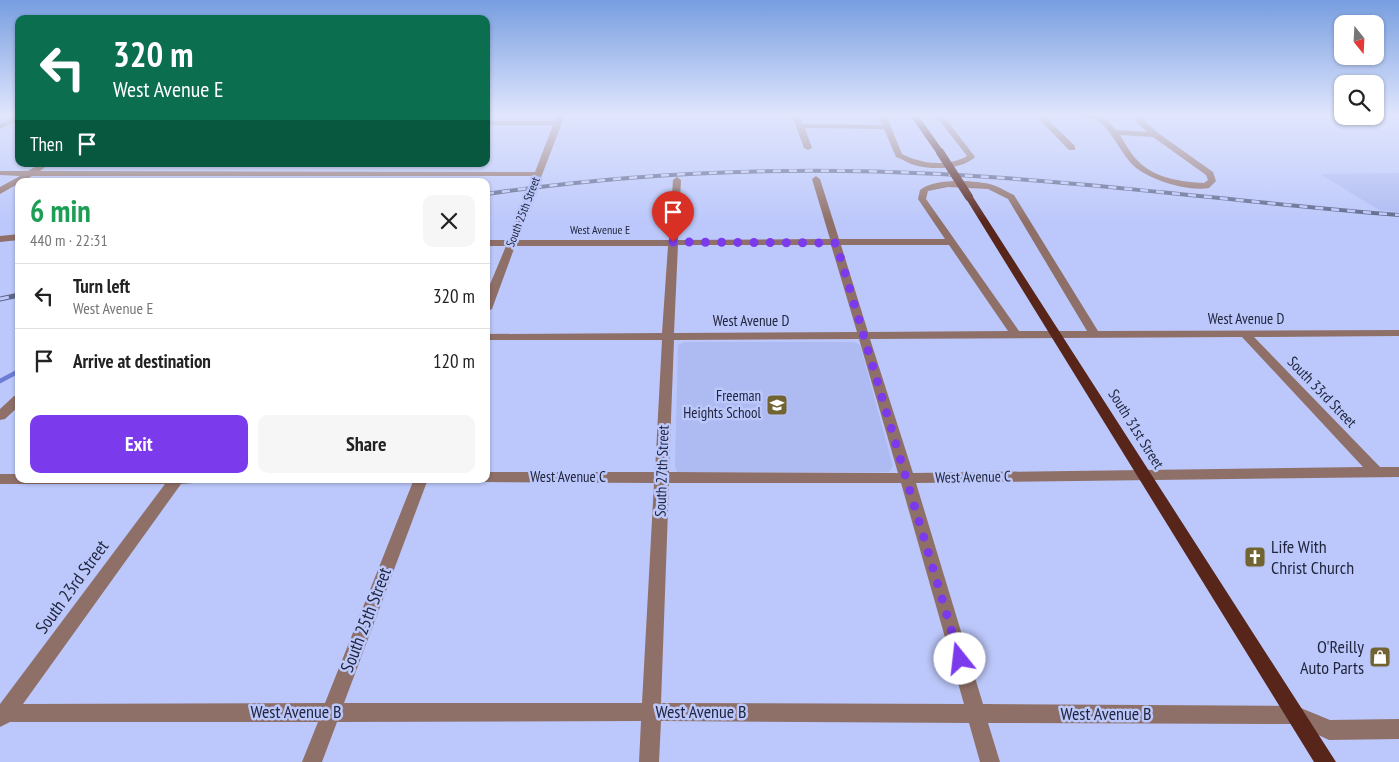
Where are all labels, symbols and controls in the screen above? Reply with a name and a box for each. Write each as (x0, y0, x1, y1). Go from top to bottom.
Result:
north arrow (1334, 15, 1384, 65)
map controls (1334, 15, 1384, 125)
text: 320 m (113, 31, 194, 77)
icon: left (30, 35, 95, 100)
text: West Avenue E (113, 75, 223, 103)
button: search (1334, 75, 1384, 125)
icon: arrive (73, 130, 101, 158)
text: Then (30, 132, 63, 156)
street label: South 25th Street (502, 174, 543, 249)
text: 6 min (30, 191, 91, 230)
pin (652, 191, 694, 242)
button: close (423, 195, 475, 247)
icon: arrive (659, 198, 687, 226)
street label: West Avenue E (570, 222, 630, 237)
text: 440 m · 22:31 (30, 230, 108, 250)
text: Turn left (73, 274, 130, 298)
icon: left (30, 282, 58, 310)
text: 320 m (433, 284, 475, 308)
text: West Avenue E (73, 298, 153, 318)
street label: West Avenue D (1208, 309, 1284, 328)
street label: West Avenue D (713, 311, 789, 330)
icon: arrive (30, 347, 58, 375)
text: Arrive at destination (73, 349, 211, 373)
text: 120 m (433, 349, 475, 373)
street label: South 33rd Street (1284, 352, 1361, 431)
street label: South 31st Street (1104, 385, 1168, 472)
place label: Freeman Heights School (683, 386, 761, 422)
school or university icon: Freeman Heights School (765, 393, 789, 417)
button: Exit (30, 415, 248, 473)
button: Share (258, 415, 475, 473)
street label: South 27th Street (650, 425, 673, 517)
street label: West Avenue C (935, 466, 1011, 487)
street label: West Avenue C (530, 467, 606, 486)
street label: South 23rd Street (30, 535, 113, 638)
place label: Life With Christ Church (1271, 535, 1354, 579)
church icon: Life With Christ Church (1243, 545, 1267, 569)
street label: South 25th Street (335, 564, 396, 675)
position arrow (933, 632, 985, 684)
place label: O'Reilly Auto Parts (1300, 635, 1364, 679)
shop icon: O'Reilly Auto Parts (1368, 645, 1392, 669)
street label: West Avenue B (250, 700, 342, 723)
street label: West Avenue B (655, 700, 747, 723)
street label: West Avenue B (1060, 702, 1152, 725)

